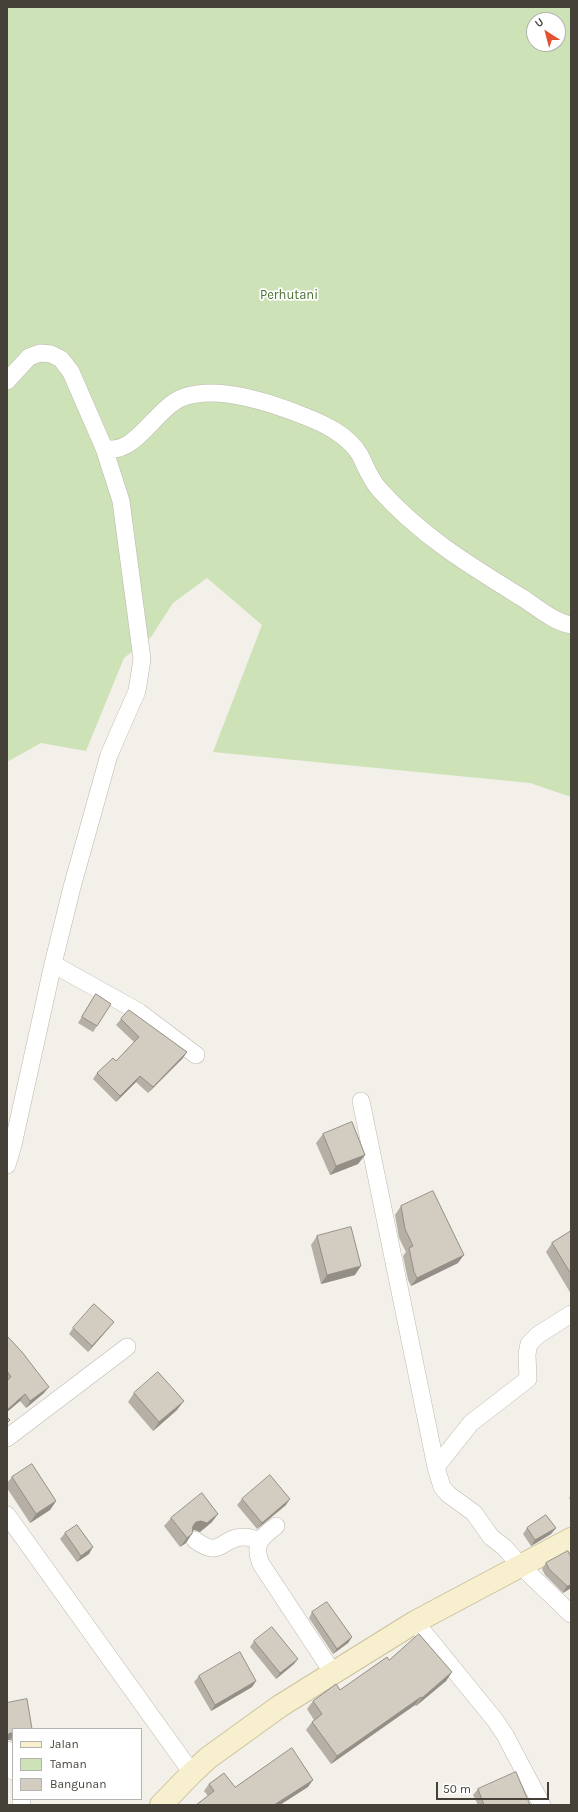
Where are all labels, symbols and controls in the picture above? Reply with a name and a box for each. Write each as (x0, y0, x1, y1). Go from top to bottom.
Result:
north arrow (526, 12, 566, 52)
text: U (532, 15, 546, 30)
park label: Perhutani (260, 287, 318, 303)
legend (12, 1728, 142, 1800)
text: Jalan (50, 1737, 79, 1751)
text: Taman (50, 1757, 87, 1771)
scale bar (438, 1774, 551, 1800)
text: Bangunan (50, 1777, 106, 1791)
text: 50 m (443, 1782, 471, 1796)

